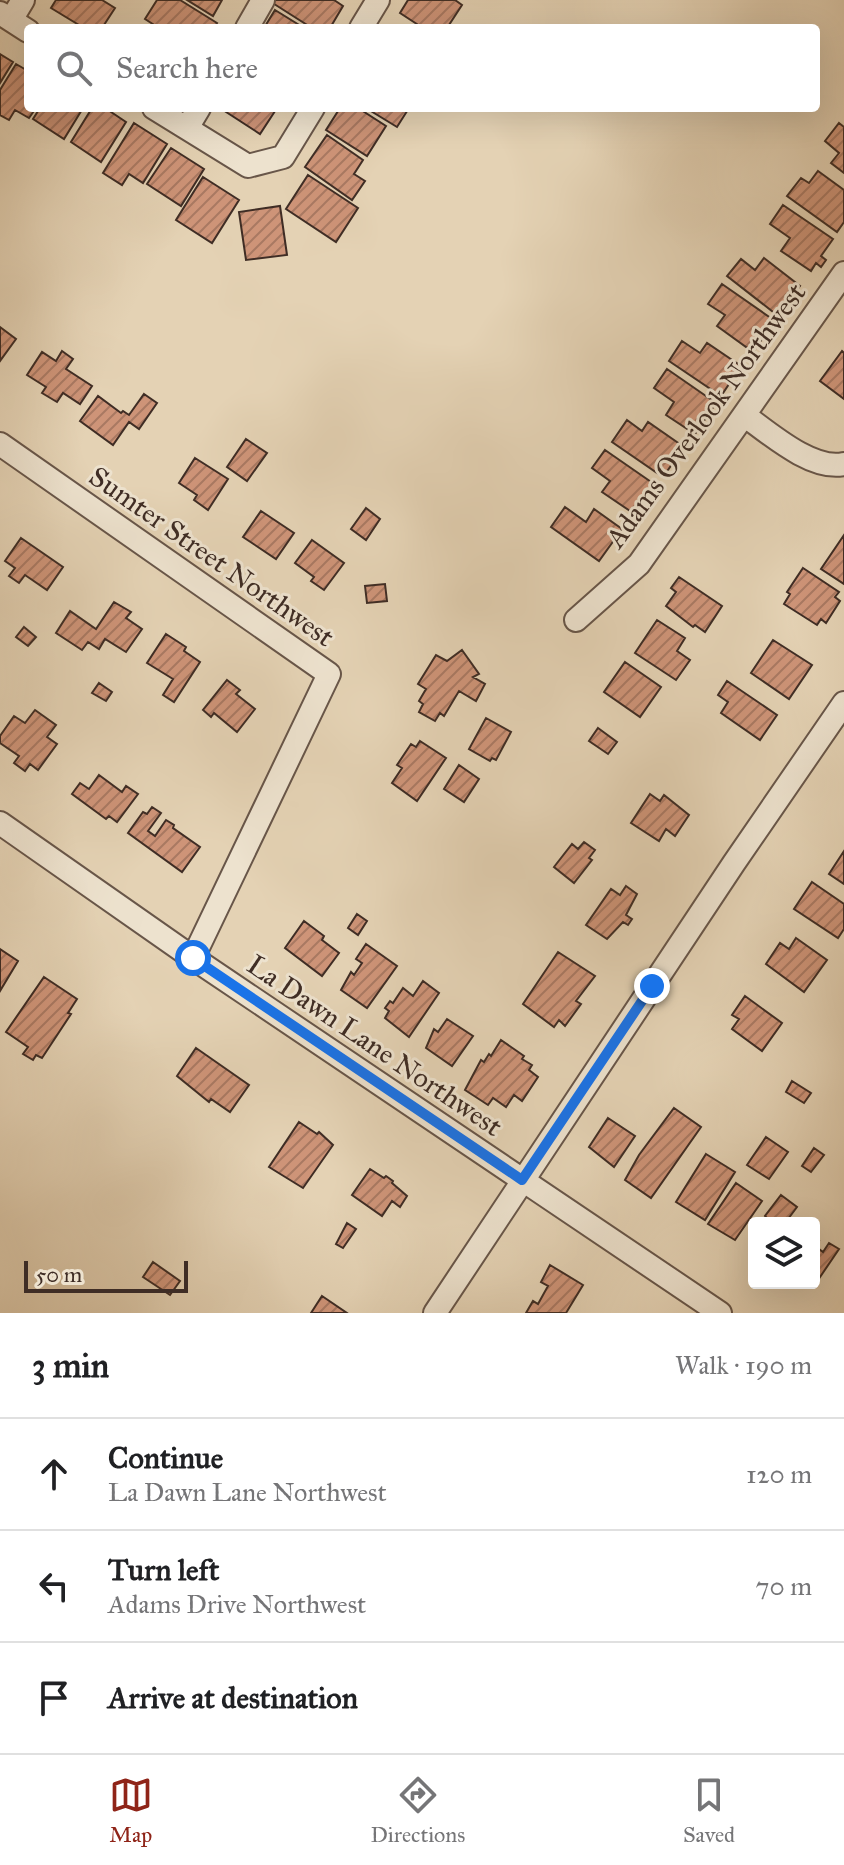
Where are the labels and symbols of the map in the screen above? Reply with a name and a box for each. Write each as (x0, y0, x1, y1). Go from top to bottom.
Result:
street label: Adams Overlook Northwest (597, 276, 813, 555)
street label: Sumter Street Northwest (82, 459, 341, 654)
route start (175, 940, 211, 976)
street label: La Dawn Lane Northwest (240, 947, 509, 1144)
route end (634, 968, 670, 1004)
scale bar (24, 1257, 188, 1293)

